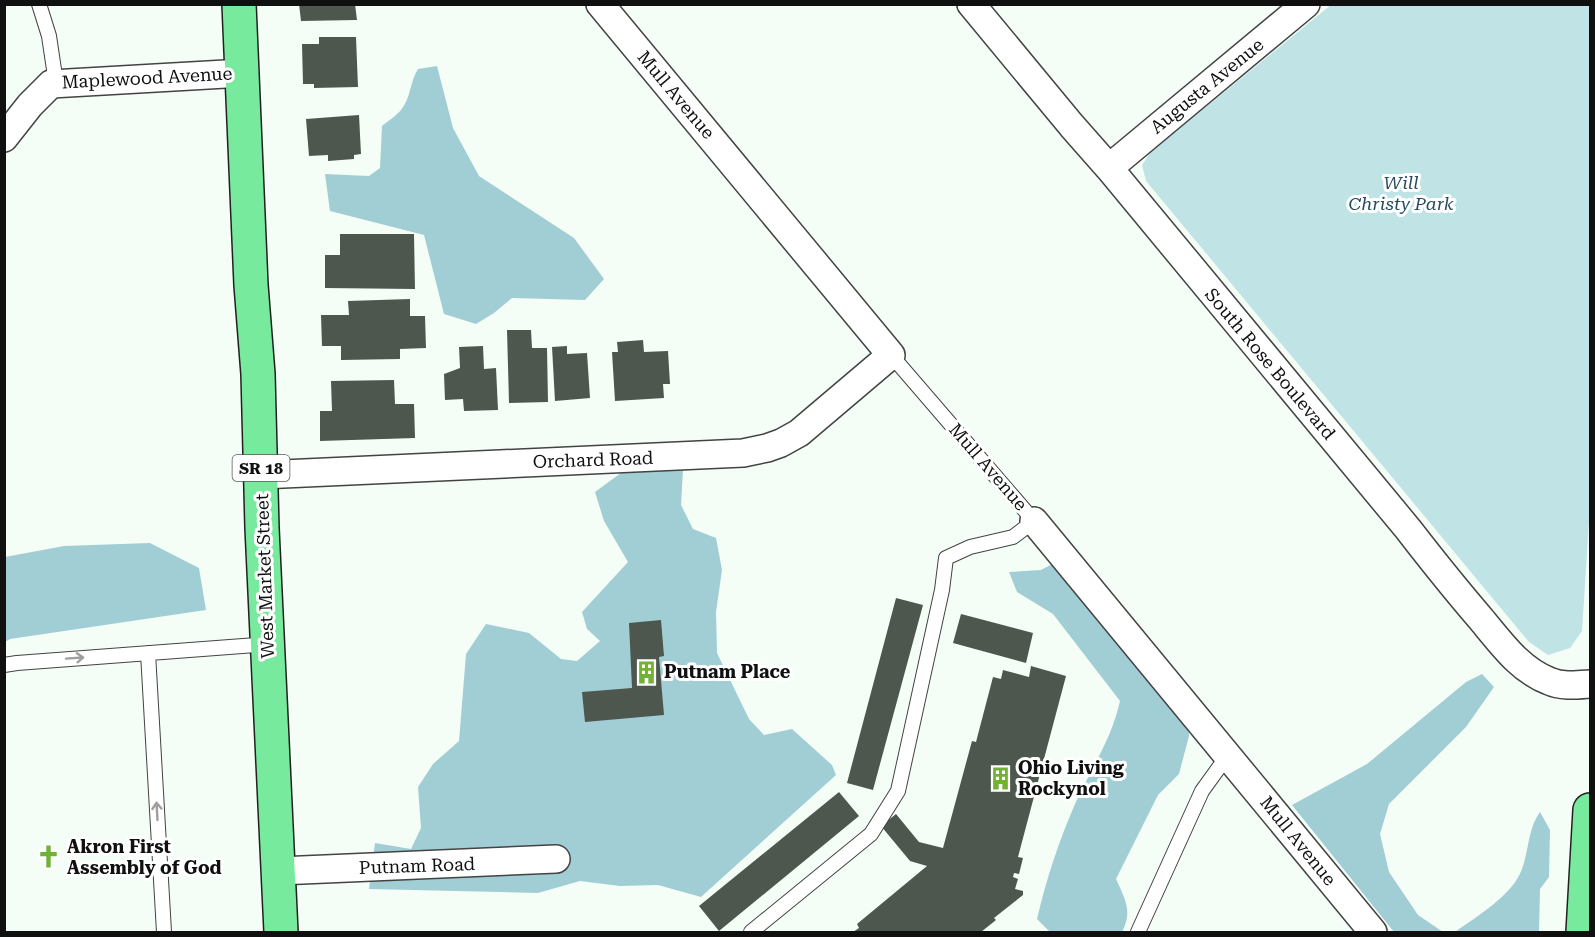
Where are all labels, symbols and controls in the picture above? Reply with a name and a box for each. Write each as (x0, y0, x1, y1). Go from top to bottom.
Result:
street label: Augusta Avenue (1146, 34, 1267, 138)
street label: Mull Avenue (633, 46, 719, 143)
street label: Maplewood Avenue (61, 63, 233, 92)
park label: Will Christy Park (1348, 172, 1454, 214)
street label: South Rose Boulevard (1201, 284, 1340, 444)
street label: Mull Avenue (945, 419, 1032, 515)
street label: Orchard Road (532, 447, 654, 472)
road number: SR 18 (232, 455, 290, 481)
street label: West Market Street (251, 493, 278, 659)
one-way arrow (65, 653, 85, 664)
building icon: Putnam Place (633, 659, 659, 685)
place label: Putnam Place (664, 661, 791, 682)
place label: Ohio Living Rockynol (1018, 757, 1125, 799)
building icon: Ohio Living Rockynol (987, 765, 1013, 791)
street label: Mull Avenue (1256, 792, 1341, 890)
one-way arrow (151, 802, 162, 822)
place label: Akron First Assembly of God (67, 836, 222, 878)
church icon: Akron First Assembly of God (36, 844, 62, 870)
street label: Putnam Road (358, 853, 476, 878)

